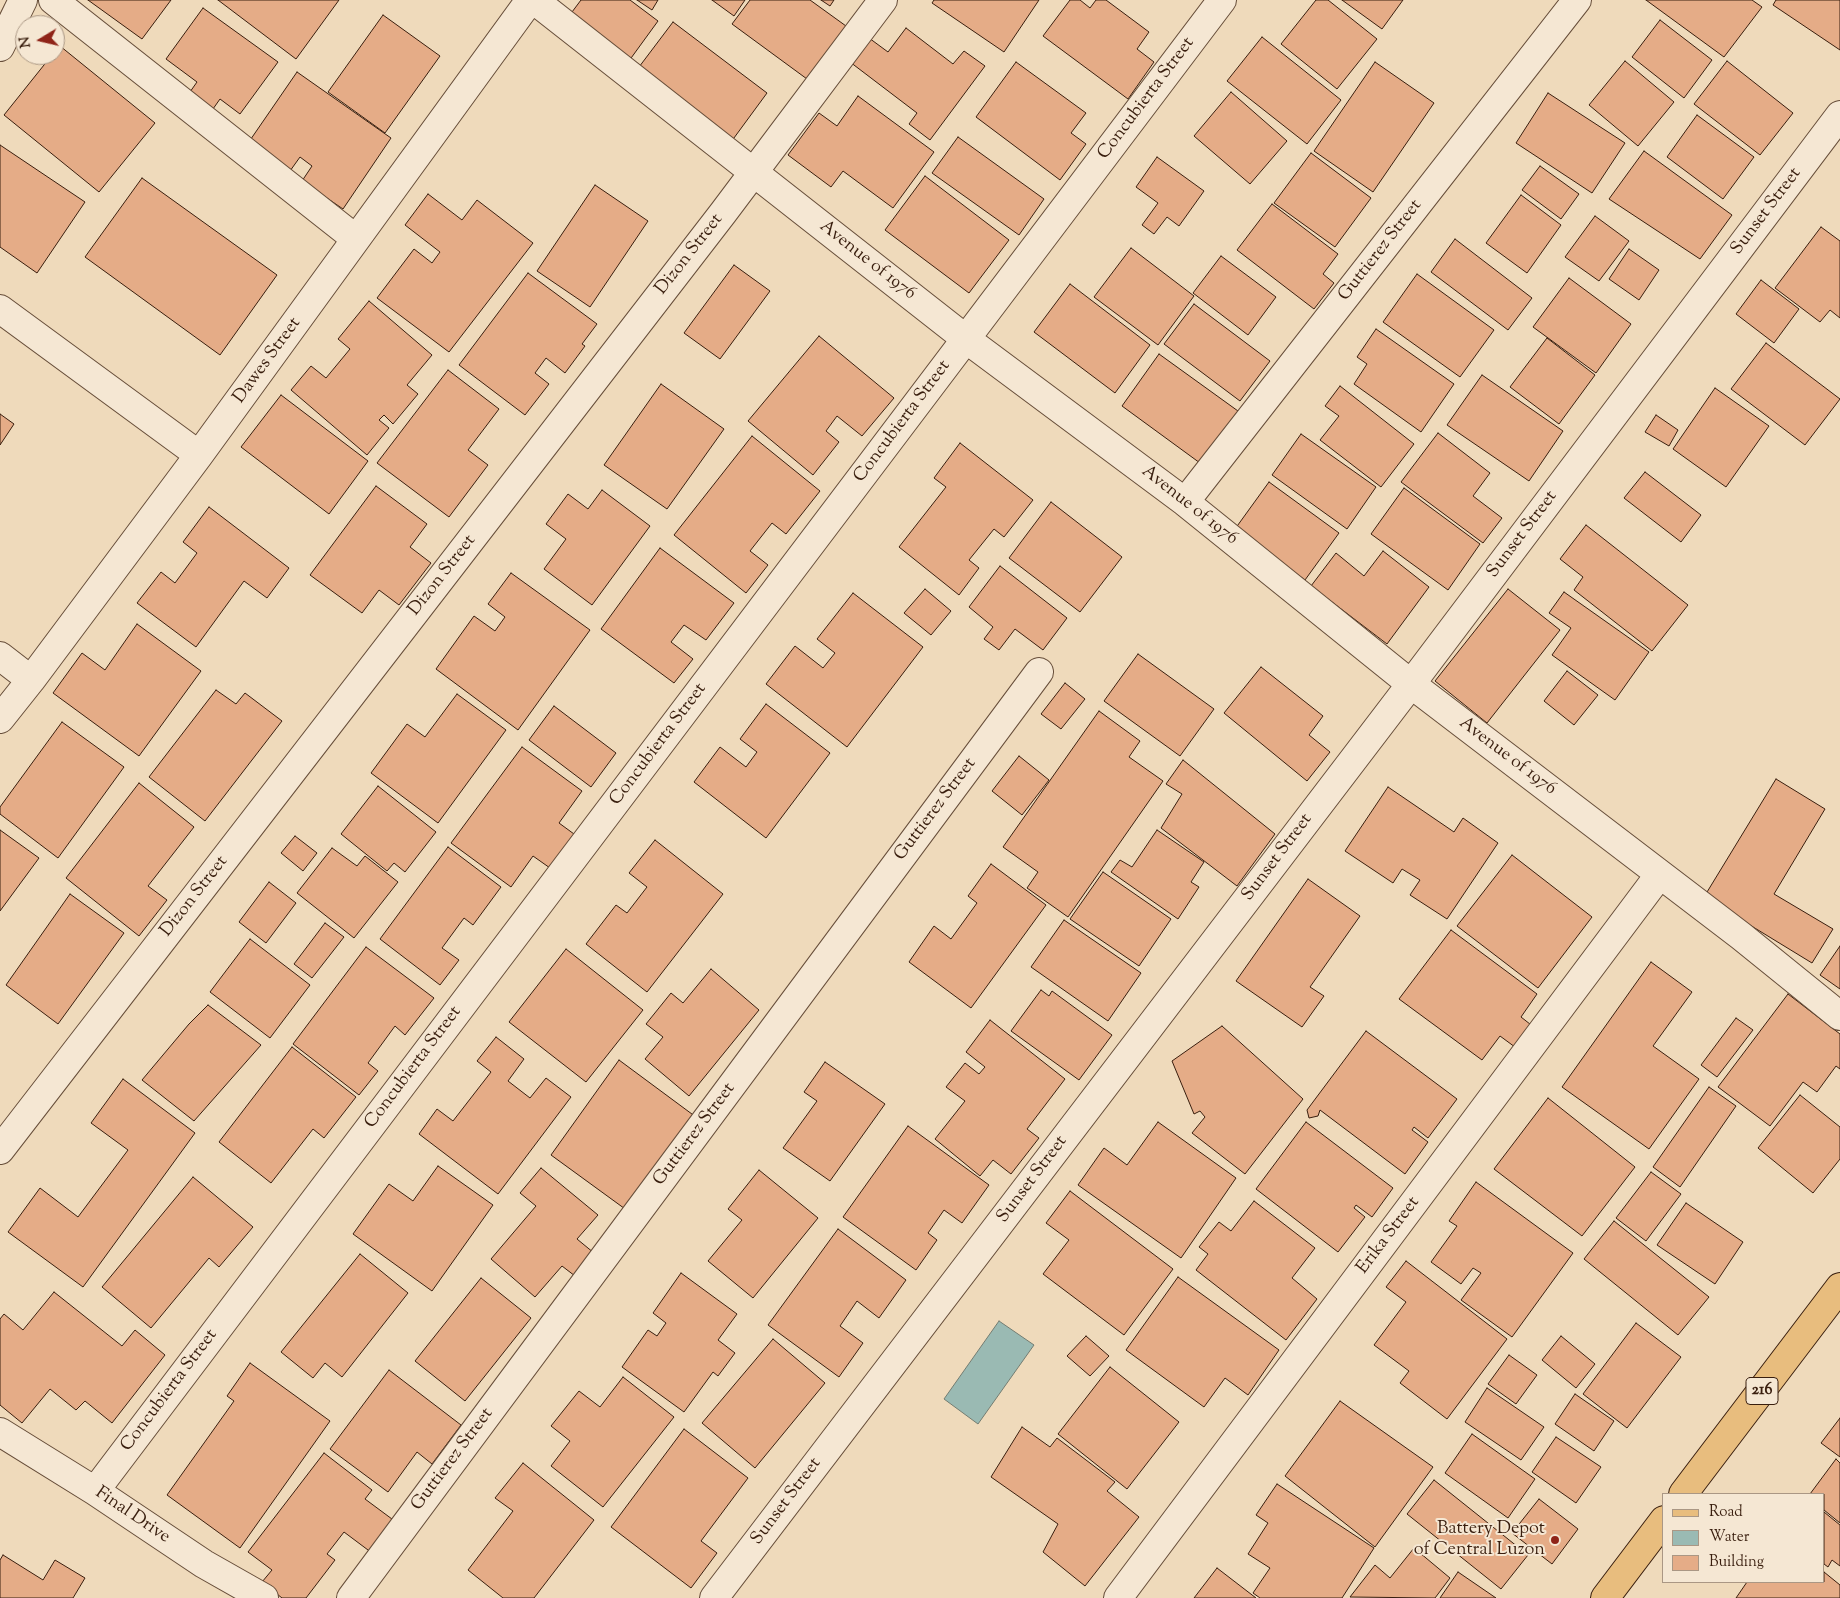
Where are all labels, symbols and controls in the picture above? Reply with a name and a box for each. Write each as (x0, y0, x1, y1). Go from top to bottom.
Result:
north arrow (15, 15, 65, 65)
street label: Concubierta Street (1094, 34, 1200, 164)
text: N (15, 35, 37, 49)
street label: Sunset Street (1727, 164, 1807, 260)
street label: Guttierez Street (1335, 196, 1427, 306)
street label: Dizon Street (652, 210, 728, 300)
street label: Avenue of 1976 (814, 217, 920, 305)
street label: Dawes Street (230, 314, 306, 408)
street label: Concubierta Street (850, 357, 956, 487)
street label: Avenue of 1976 (1136, 462, 1242, 550)
street label: Sunset Street (1483, 487, 1563, 583)
street label: Dizon Street (405, 531, 481, 621)
street label: Concubierta Street (606, 680, 712, 810)
street label: Avenue of 1976 (1454, 713, 1560, 801)
street label: Guttierez Street (890, 754, 982, 866)
street label: Sunset Street (1238, 810, 1318, 906)
street label: Dizon Street (157, 852, 233, 942)
street label: Concubierta Street (361, 1003, 467, 1133)
street label: Guttierez Street (649, 1079, 741, 1191)
street label: Sunset Street (993, 1132, 1073, 1228)
street label: Erika Street (1353, 1193, 1425, 1279)
street label: Concubierta Street (117, 1326, 223, 1456)
road number: 216 (1746, 1378, 1778, 1404)
street label: Guttierez Street (407, 1404, 499, 1516)
street label: Sunset Street (747, 1454, 827, 1550)
street label: Final Drive (90, 1483, 174, 1549)
legend (1662, 1493, 1825, 1583)
text: Road (1709, 1502, 1743, 1523)
place label: Battery Depot of Central Luzon (1414, 1519, 1545, 1562)
text: Water (1709, 1527, 1749, 1548)
marker: Battery Depot of Central Luzon (1549, 1534, 1561, 1546)
text: Building (1709, 1552, 1764, 1573)

